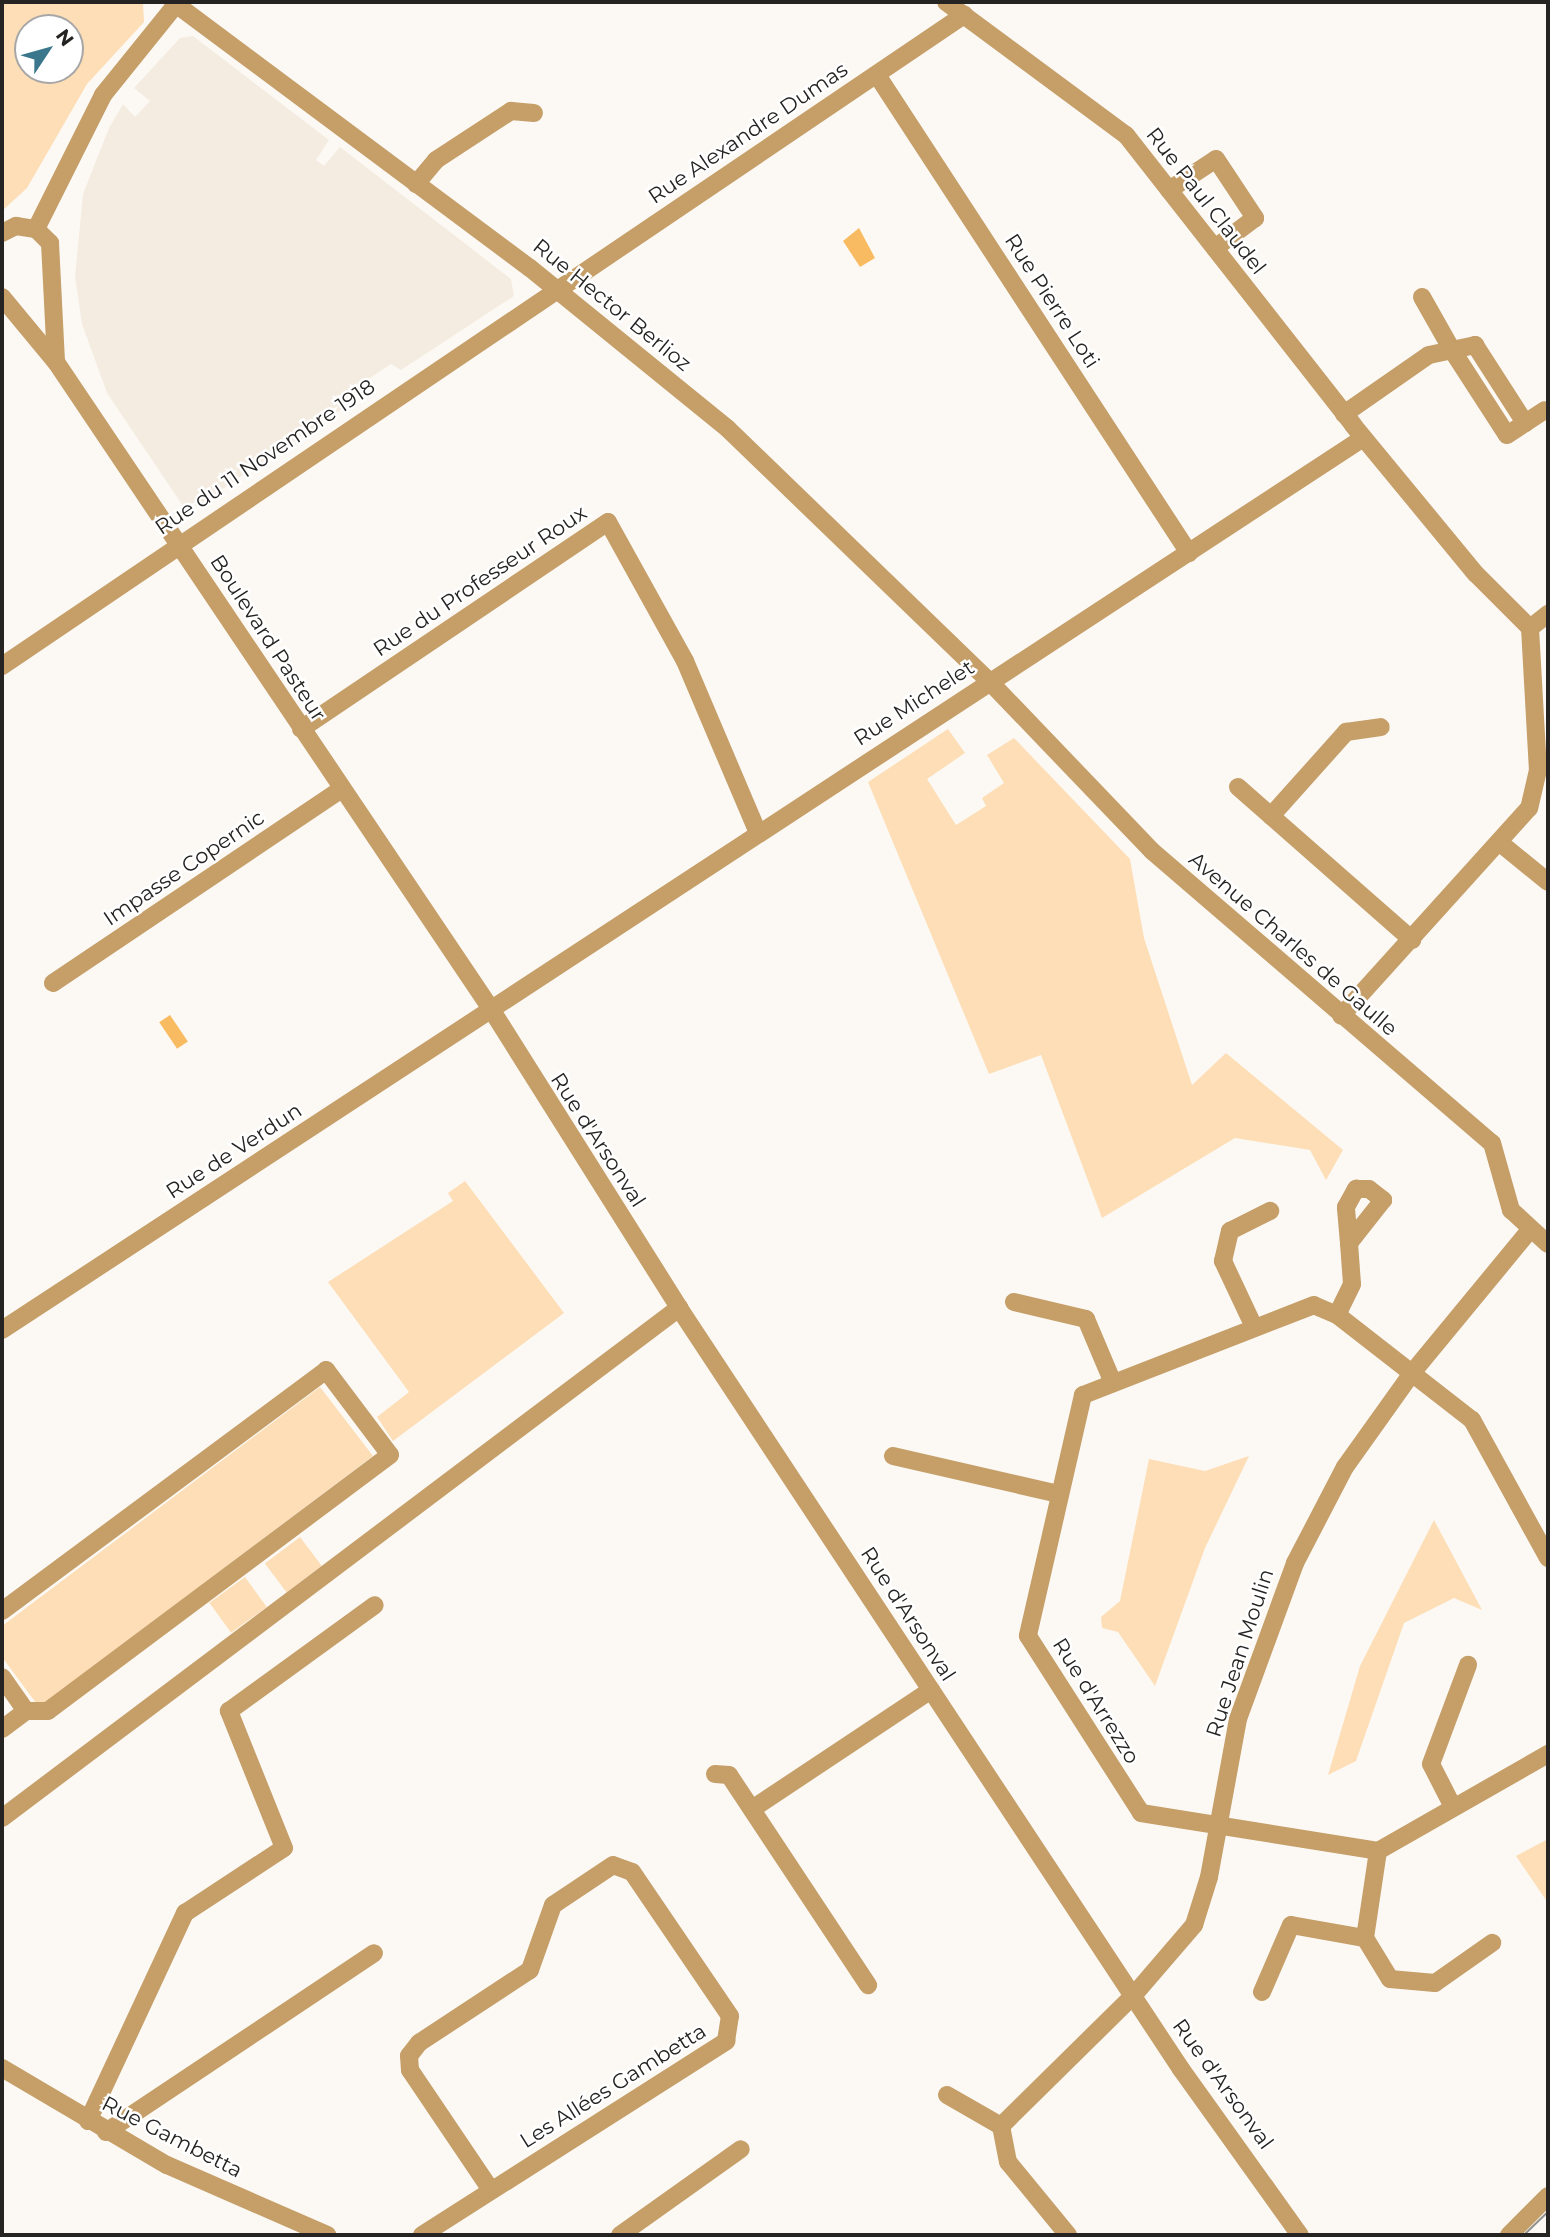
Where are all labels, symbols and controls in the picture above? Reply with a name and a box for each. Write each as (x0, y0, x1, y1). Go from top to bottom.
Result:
north arrow (14, 14, 84, 84)
text: N (51, 25, 79, 51)
street label: Rue Alexandre Dumas (644, 57, 852, 209)
street label: Rue Paul Claudel (1141, 123, 1271, 279)
street label: Rue Pierre Loti (999, 229, 1105, 373)
street label: Rue Hector Berlioz (528, 233, 696, 377)
street label: Rue du 11 Novembre 1918 (150, 374, 380, 540)
street label: Rue du Professeur Roux (369, 500, 591, 662)
street label: Boulevard Pasteur (205, 550, 331, 726)
street label: Rue Michelet (849, 655, 979, 751)
street label: Impasse Copernic (99, 805, 269, 931)
street label: Avenue Charles de Gaulle (1184, 847, 1402, 1041)
street label: Rue d'Arsonval (545, 1068, 651, 1212)
street label: Rue de Verdun (161, 1098, 307, 1204)
street label: Rue d'Arsonval (855, 1542, 961, 1686)
street label: Rue Jean Moulin (1201, 1566, 1279, 1740)
street label: Rue d'Arrezzo (1047, 1633, 1145, 1769)
street label: Rue d'Arsonval (1167, 2014, 1279, 2154)
street label: Les Allées Gambetta (515, 2018, 711, 2154)
street label: Rue Gambetta (98, 2091, 246, 2183)

